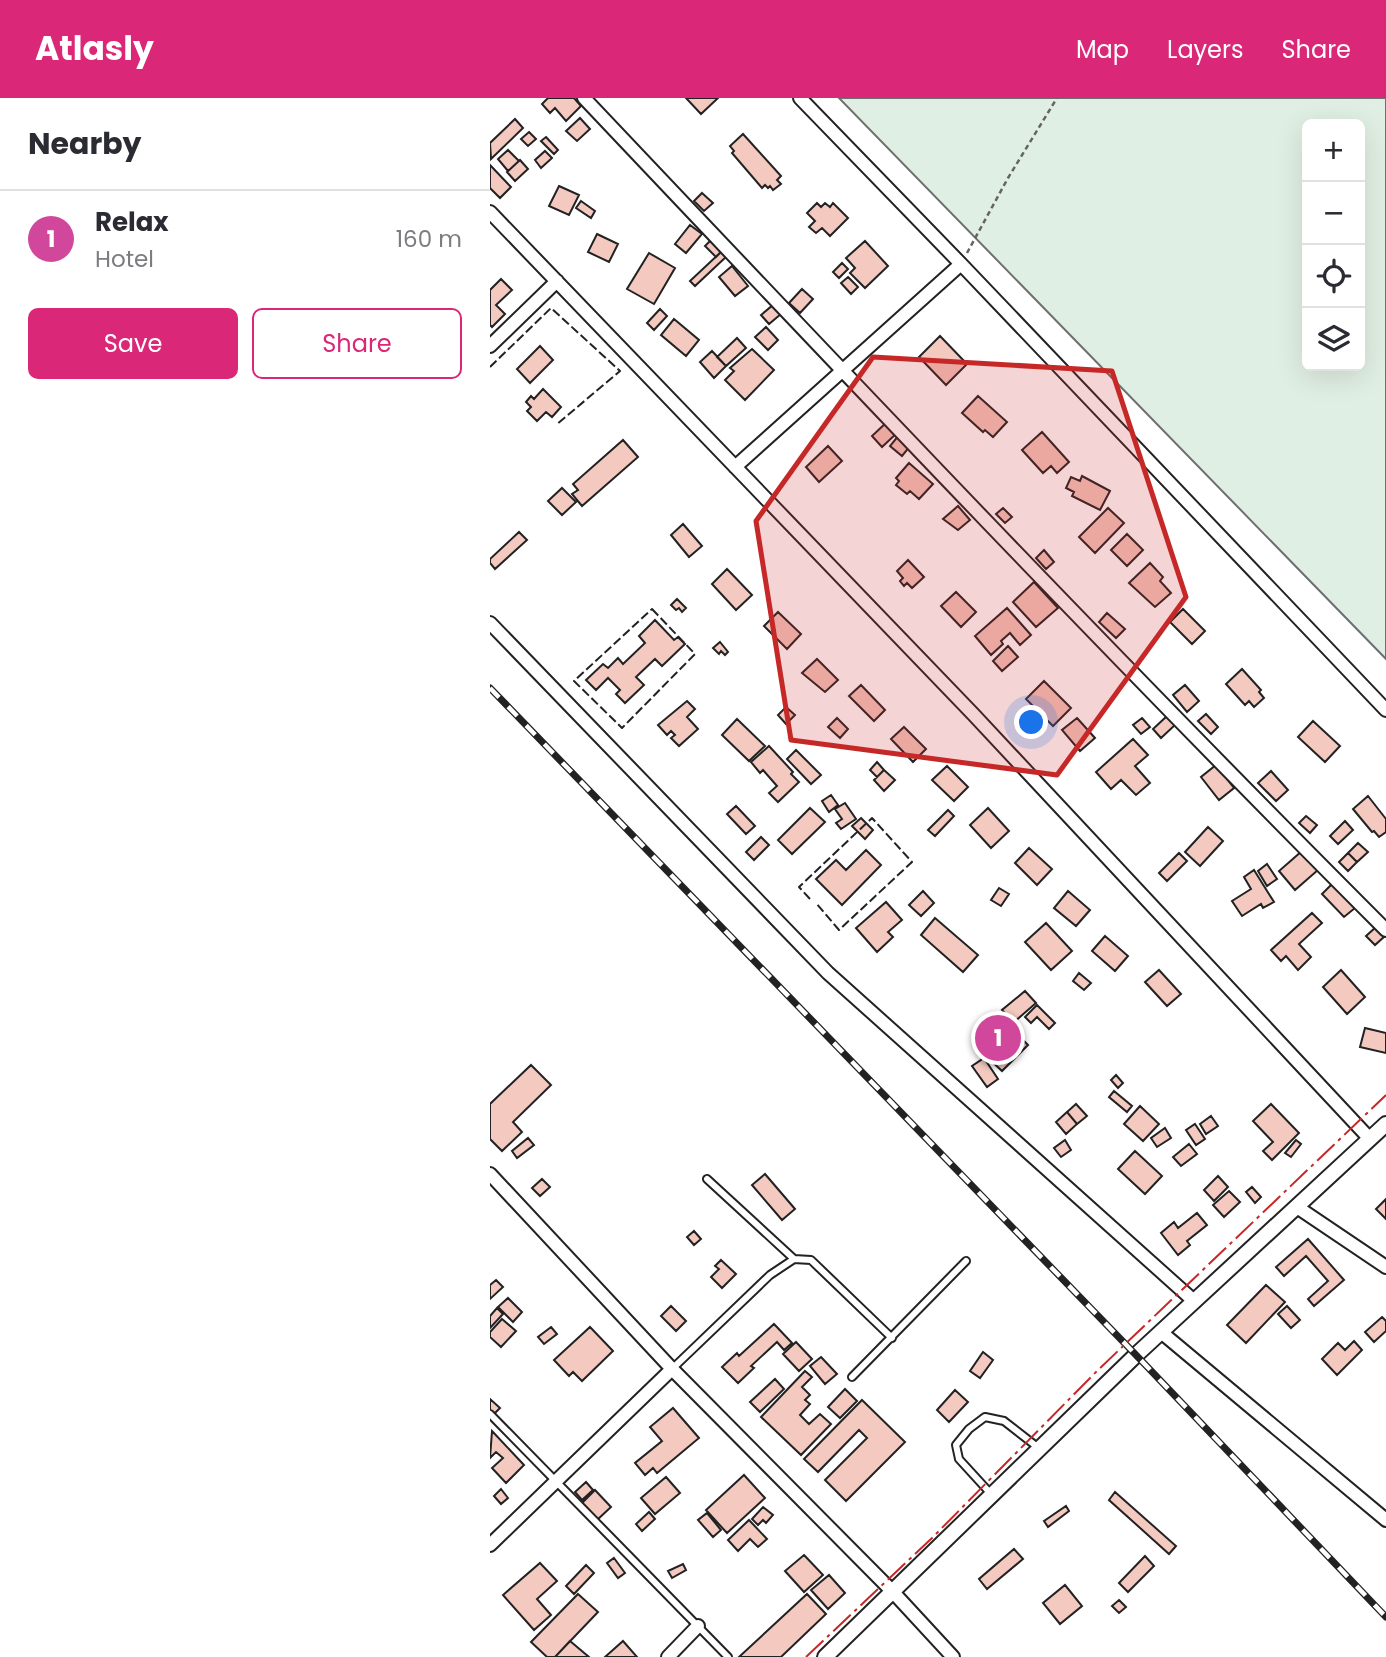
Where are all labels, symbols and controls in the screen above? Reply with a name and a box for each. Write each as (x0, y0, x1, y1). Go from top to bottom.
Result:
text: Atlasly (35, 25, 154, 72)
text: Map (1076, 33, 1129, 66)
text: Layers (1167, 33, 1243, 66)
text: Share (1281, 33, 1351, 66)
map controls (1302, 119, 1365, 371)
button: + (1302, 119, 1365, 182)
text: Nearby (28, 122, 142, 165)
button: − (1302, 182, 1365, 245)
text: Relax (95, 204, 169, 240)
text: 1 (47, 223, 55, 255)
text: 160 m (396, 223, 462, 255)
text: Hotel (95, 243, 154, 275)
button: locate (1302, 245, 1365, 308)
button: Save (28, 308, 238, 379)
button: Share (252, 308, 462, 379)
button: layers (1302, 308, 1365, 371)
your location (1014, 705, 1048, 739)
pin: 1 (975, 1012, 1021, 1064)

